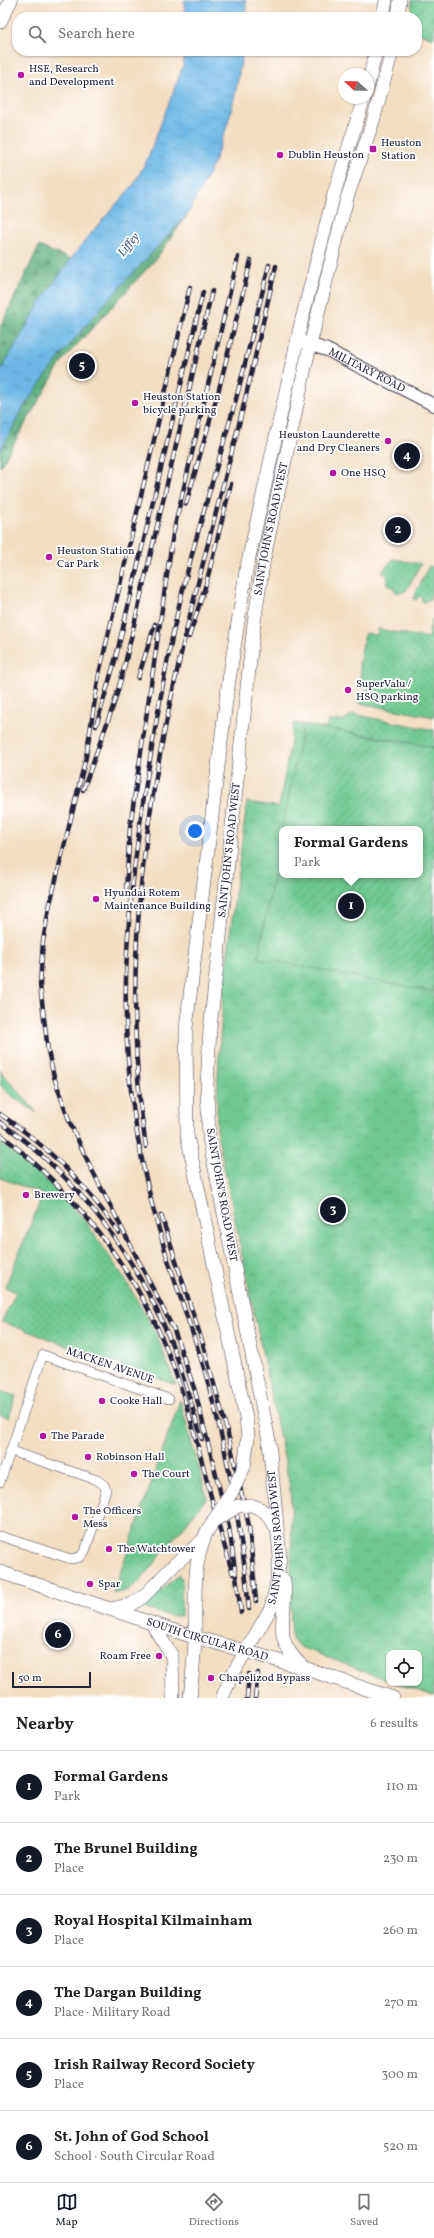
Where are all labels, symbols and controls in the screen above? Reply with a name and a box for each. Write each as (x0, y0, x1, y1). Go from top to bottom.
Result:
search box (12, 12, 422, 56)
icon: search (26, 23, 48, 45)
text: Search here (58, 24, 135, 45)
place label: HSE, Research and Development (29, 62, 114, 90)
north arrow (338, 68, 374, 104)
marker: HSE, Research and Development (16, 70, 26, 80)
place label: Heuston Station (381, 136, 422, 164)
marker: Heuston Station (368, 144, 378, 154)
place label: Dublin Heuston (288, 148, 365, 163)
marker: Dublin Heuston (275, 150, 285, 160)
water label: Liffey (115, 229, 144, 260)
street label: MILITARY ROAD (326, 345, 408, 396)
pin: 5 (69, 351, 95, 381)
place label: Heuston Station bicycle parking (143, 390, 221, 418)
marker: Heuston Station bicycle parking (130, 398, 140, 408)
place label: Heuston Launderette and Dry Cleaners (279, 428, 380, 456)
marker: Heuston Launderette and Dry Cleaners (383, 436, 393, 446)
pin: 4 (394, 441, 420, 471)
street label: SAINT JOHN'S ROAD WEST (251, 460, 292, 597)
place label: One HSQ (341, 466, 386, 481)
marker: One HSQ (328, 468, 338, 478)
pin: 2 (385, 515, 411, 545)
place label: Heuston Station Car Park (57, 544, 135, 572)
marker: Heuston Station Car Park (44, 552, 54, 562)
place label: SuperValu / HSQ parking (356, 677, 419, 705)
marker: SuperValu / HSQ parking (343, 685, 353, 695)
street label: SAINT JOHN'S ROAD WEST (215, 781, 244, 918)
your location (185, 821, 205, 841)
popup (279, 826, 423, 878)
text: Formal Gardens (294, 833, 408, 854)
text: Park (294, 854, 320, 872)
place label: Hyundai Rotem Maintenance Building (104, 886, 211, 914)
pin: 1 (338, 891, 364, 921)
marker: Hyundai Rotem Maintenance Building (91, 894, 101, 904)
street label: SAINT JOHN'S ROAD WEST (202, 1127, 240, 1264)
place label: Brewery (34, 1188, 75, 1203)
marker: Brewery (21, 1190, 31, 1200)
pin: 3 (320, 1195, 346, 1225)
street label: MACKEN AVENUE (64, 1344, 156, 1388)
place label: Cooke Hall (110, 1394, 162, 1409)
marker: Cooke Hall (97, 1396, 107, 1406)
place label: The Parade (51, 1429, 105, 1444)
marker: The Parade (38, 1431, 48, 1441)
place label: Robinson Hall (96, 1450, 165, 1465)
marker: Robinson Hall (83, 1452, 93, 1462)
place label: The Court (142, 1467, 190, 1482)
marker: The Court (129, 1469, 139, 1479)
street label: SAINT JOHN'S ROAD WEST (264, 1469, 288, 1606)
place label: The Officers Mess (83, 1504, 141, 1532)
marker: The Officers Mess (70, 1512, 80, 1522)
place label: The Watchtower (117, 1542, 195, 1557)
marker: The Watchtower (104, 1544, 114, 1554)
place label: Spar (98, 1577, 121, 1592)
marker: Spar (85, 1579, 95, 1589)
street label: SOUTH CIRCULAR ROAD (144, 1614, 270, 1665)
pin: 6 (45, 1620, 71, 1650)
place label: Roam Free (100, 1649, 151, 1664)
map controls (386, 1650, 422, 1686)
button: locate (386, 1650, 422, 1686)
marker: Roam Free (154, 1651, 164, 1661)
scale bar (12, 1670, 91, 1689)
text: 50 m (18, 1671, 42, 1686)
place label: Chapelizod Bypass (219, 1671, 310, 1686)
marker: Chapelizod Bypass (206, 1673, 216, 1683)
text: Nearby (16, 1713, 74, 1736)
text: 6 results (370, 1715, 418, 1733)
text: Formal Gardens (54, 1767, 168, 1788)
text: 1 (26, 1778, 32, 1796)
text: 110 m (386, 1778, 418, 1796)
text: Park (54, 1788, 81, 1806)
text: The Brunel Building (54, 1839, 198, 1860)
text: 2 (26, 1850, 32, 1868)
text: 230 m (383, 1850, 418, 1868)
text: Place (54, 1860, 84, 1878)
text: Royal Hospital Kilmainham (54, 1911, 252, 1932)
text: 3 (26, 1922, 32, 1940)
text: 260 m (383, 1922, 418, 1940)
text: Place (54, 1932, 84, 1950)
text: The Dargan Building (54, 1983, 202, 2004)
text: 4 (25, 1994, 33, 2012)
text: 270 m (384, 1994, 418, 2012)
text: Place · Military Road (54, 2004, 171, 2022)
text: Irish Railway Record Society (54, 2055, 255, 2076)
text: 5 (26, 2066, 32, 2084)
text: 300 m (382, 2066, 418, 2084)
text: Place (54, 2076, 84, 2094)
text: St. John of God School (54, 2127, 209, 2148)
text: 6 (25, 2138, 33, 2156)
text: 520 m (383, 2138, 418, 2156)
text: School · South Circular Road (54, 2148, 215, 2166)
tab: Map (56, 2191, 78, 2230)
tab: Directions (189, 2191, 239, 2230)
tab: Saved (350, 2191, 378, 2230)

